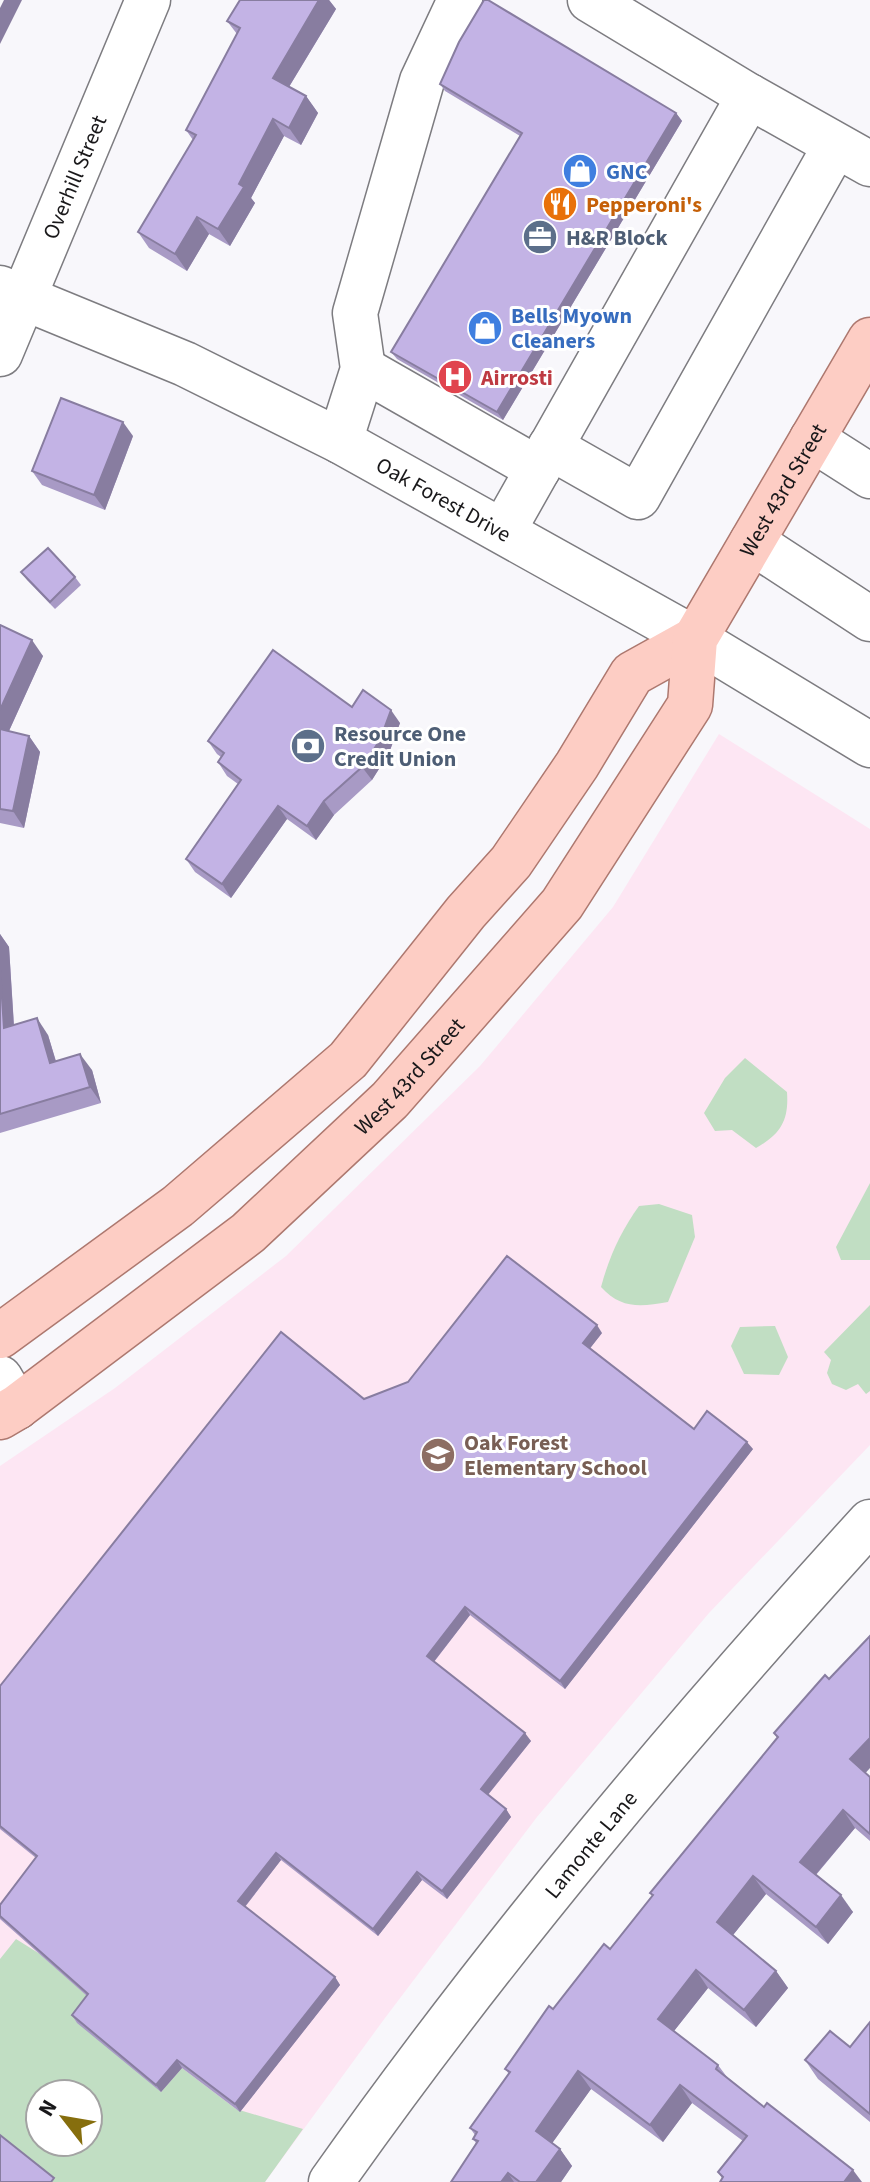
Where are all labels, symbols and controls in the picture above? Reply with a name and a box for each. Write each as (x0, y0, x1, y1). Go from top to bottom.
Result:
street label: Overhill Street (35, 110, 115, 244)
shop icon: GNC (561, 152, 599, 190)
place label: GNC (606, 156, 648, 188)
restaurant icon: Pepperoni's (541, 185, 579, 223)
place label: Pepperoni's (586, 189, 702, 221)
office icon: H&R Block (521, 218, 559, 256)
place label: H&R Block (566, 222, 668, 254)
place label: Bells Myown Cleaners (511, 300, 632, 357)
shop icon: Bells Myown Cleaners (466, 309, 504, 347)
hospital icon: Airrosti (436, 358, 474, 396)
place label: Airrosti (480, 362, 553, 394)
street label: West 43rd Street (732, 417, 835, 563)
street label: Oak Forest Drive (370, 449, 517, 550)
place label: Resource One Credit Union (334, 718, 466, 775)
bank icon: Resource One Credit Union (289, 727, 327, 765)
street label: West 43rd Street (347, 1010, 473, 1143)
place label: Oak Forest Elementary School (464, 1427, 647, 1484)
school or university icon: Oak Forest Elementary School (419, 1436, 457, 1474)
street label: Lamonte Lane (537, 1784, 645, 1906)
north arrow (24, 2078, 104, 2158)
text: N (30, 2094, 65, 2123)

